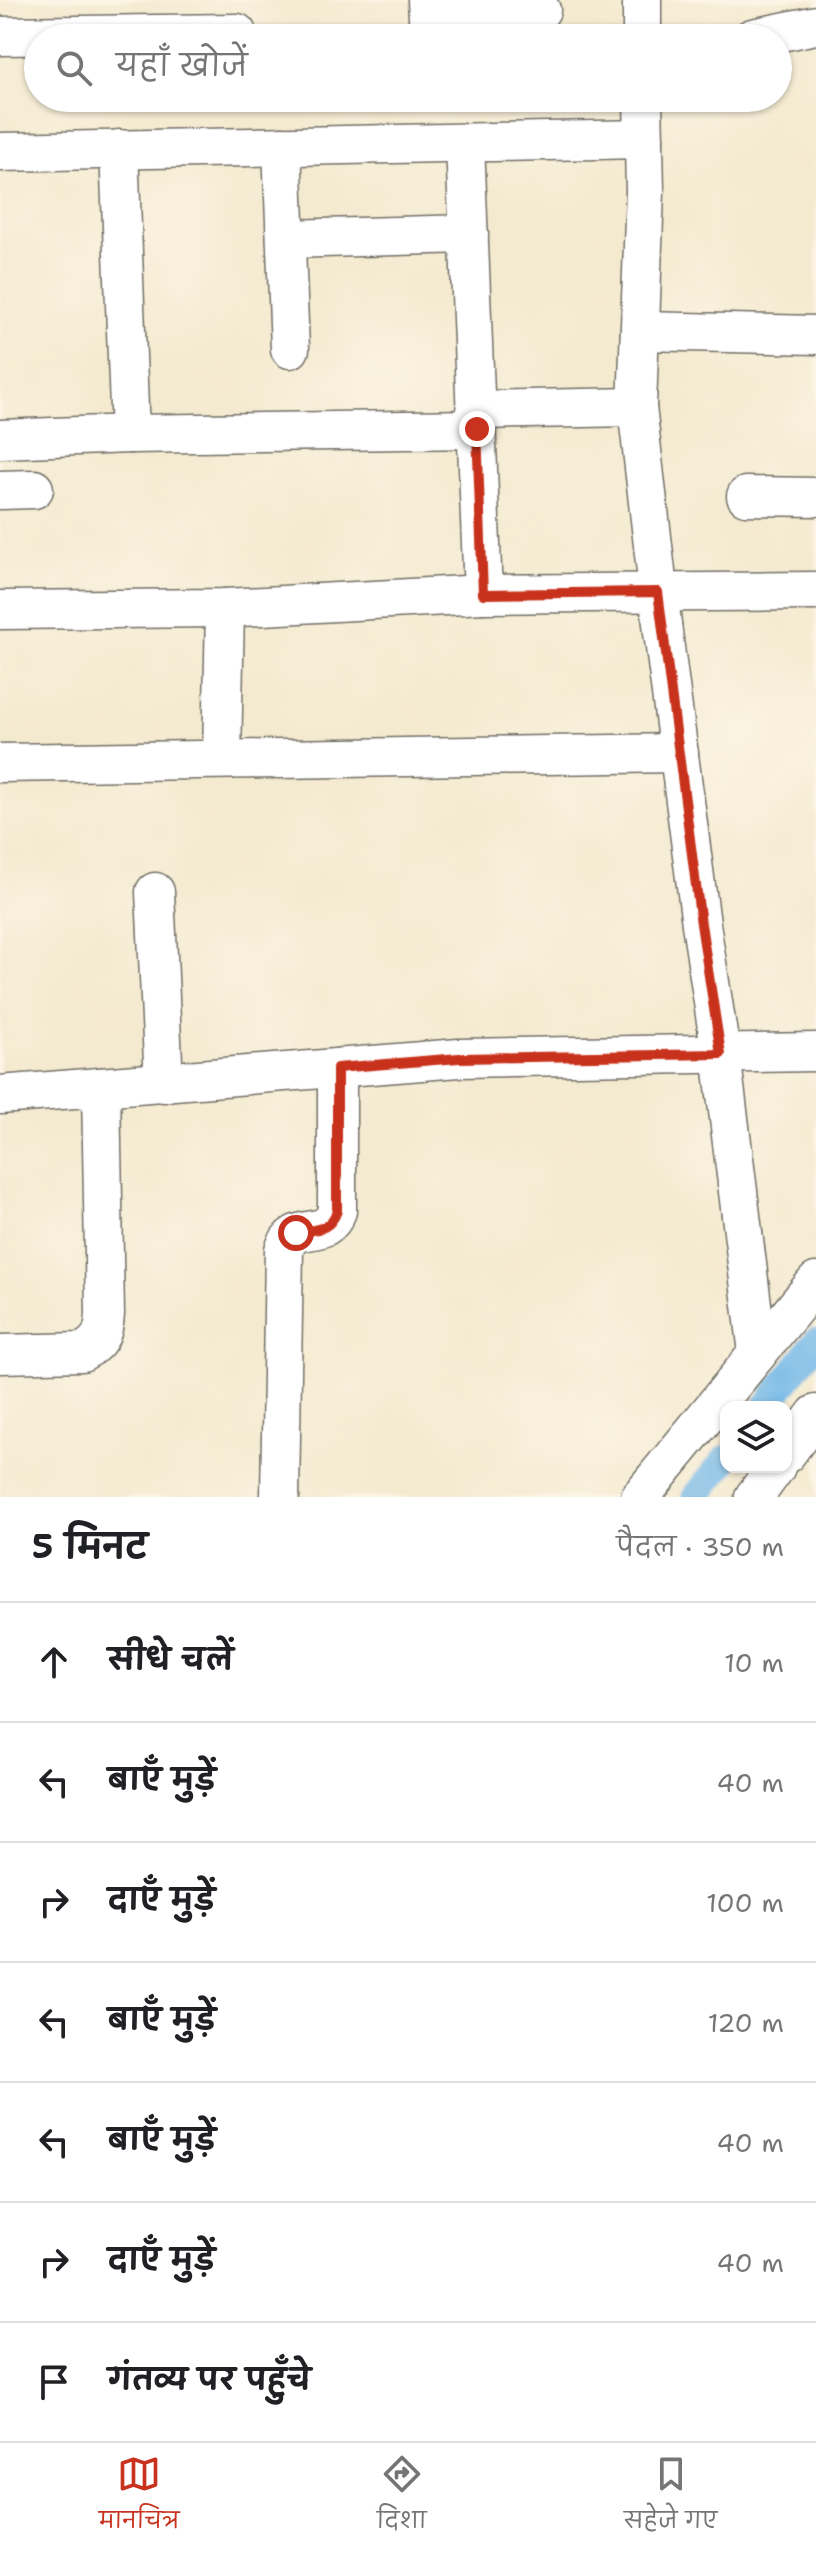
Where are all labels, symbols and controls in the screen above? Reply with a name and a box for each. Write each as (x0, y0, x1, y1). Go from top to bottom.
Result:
search box (24, 24, 792, 112)
text: यहाँ खोजें (116, 45, 248, 86)
icon: search (52, 46, 96, 90)
route end (459, 411, 495, 447)
route start (278, 1215, 314, 1251)
map controls (720, 1401, 792, 1473)
button: layers (720, 1401, 792, 1473)
text: 5 मिनट (32, 1523, 147, 1569)
text: पैदल · 350 m (616, 1529, 784, 1564)
text: सीधे चलें (108, 1639, 233, 1680)
icon: ahead (32, 1640, 76, 1684)
text: 10 m (724, 1645, 784, 1680)
text: बाएँ मुड़ें (108, 1759, 216, 1800)
icon: left (32, 1760, 76, 1804)
text: 40 m (717, 1765, 784, 1800)
text: दाएँ मुड़ें (108, 1879, 215, 1920)
icon: right (32, 1880, 76, 1924)
text: 100 m (706, 1885, 784, 1920)
text: बाएँ मुड़ें (108, 1999, 216, 2040)
icon: left (32, 2000, 76, 2044)
text: 120 m (708, 2005, 784, 2040)
text: बाएँ मुड़ें (108, 2119, 216, 2160)
icon: left (32, 2120, 76, 2164)
text: 40 m (717, 2125, 784, 2160)
text: दाएँ मुड़ें (108, 2239, 215, 2280)
icon: right (32, 2240, 76, 2284)
text: 40 m (717, 2245, 784, 2280)
text: गंतव्य पर पहुँचे (108, 2359, 311, 2400)
icon: arrive (32, 2360, 76, 2404)
tab: मानचित्र (99, 2452, 179, 2545)
tab: दिशा (377, 2452, 427, 2545)
tab: सहेजे गए (624, 2452, 717, 2545)

